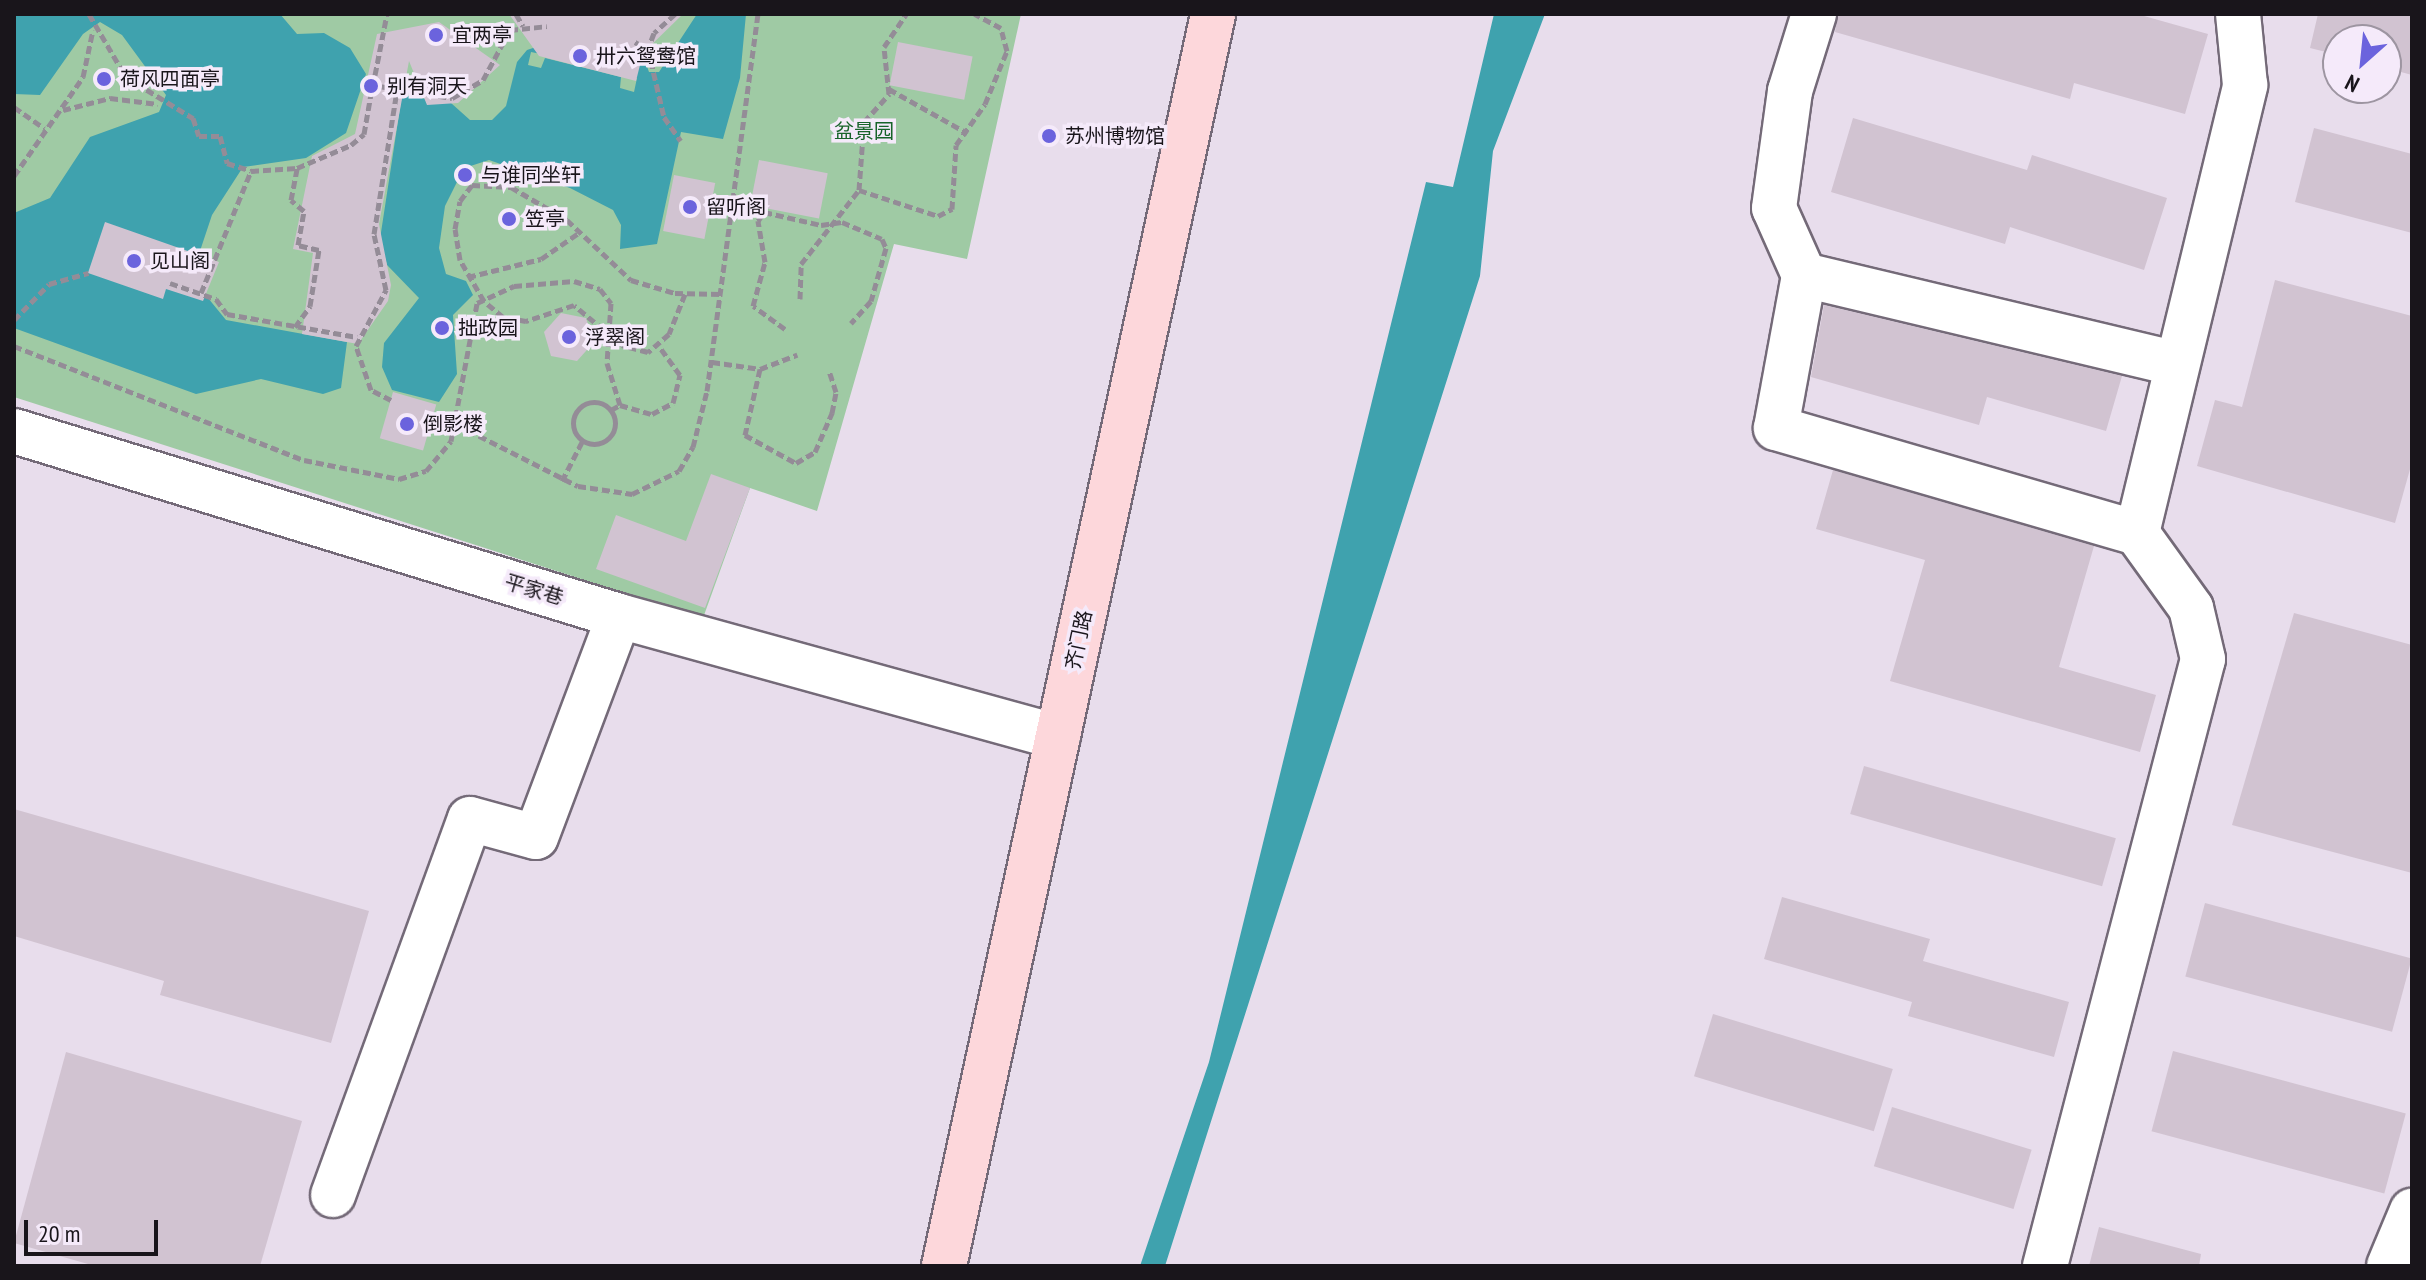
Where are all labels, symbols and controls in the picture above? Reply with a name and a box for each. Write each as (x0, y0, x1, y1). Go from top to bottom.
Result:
place label: 宜两亭 (452, 23, 512, 47)
north arrow (2322, 24, 2402, 104)
marker: 宜两亭 (427, 26, 445, 44)
place label: 卅六鸳鸯馆 (596, 44, 696, 68)
marker: 卅六鸳鸯馆 (571, 47, 589, 65)
place label: 荷风四面亭 (120, 67, 220, 91)
text: N (2340, 68, 2364, 99)
marker: 荷风四面亭 (95, 70, 113, 88)
place label: 别有洞天 (387, 74, 467, 98)
marker: 别有洞天 (362, 77, 380, 95)
park label: 盆景园 (834, 119, 894, 143)
place label: 苏州博物馆 (1065, 124, 1165, 148)
marker: 苏州博物馆 (1040, 127, 1058, 145)
place label: 与谁同坐轩 (481, 163, 581, 187)
marker: 与谁同坐轩 (456, 166, 474, 184)
place label: 留听阁 (706, 195, 766, 219)
marker: 留听阁 (681, 198, 699, 216)
place label: 笠亭 (525, 207, 565, 231)
marker: 笠亭 (500, 210, 518, 228)
place label: 见山阁 (150, 249, 210, 273)
marker: 见山阁 (125, 252, 143, 270)
place label: 拙政园 (458, 316, 518, 340)
marker: 拙政园 (433, 319, 451, 337)
place label: 浮翠阁 (585, 325, 645, 349)
marker: 浮翠阁 (560, 328, 578, 346)
place label: 倒影楼 (423, 412, 483, 436)
marker: 倒影楼 (398, 415, 416, 433)
street label: 平家巷 (502, 570, 566, 610)
street label: 齐门路 (1061, 608, 1097, 672)
scale bar (28, 1204, 162, 1254)
text: 20 m (38, 1218, 80, 1249)

